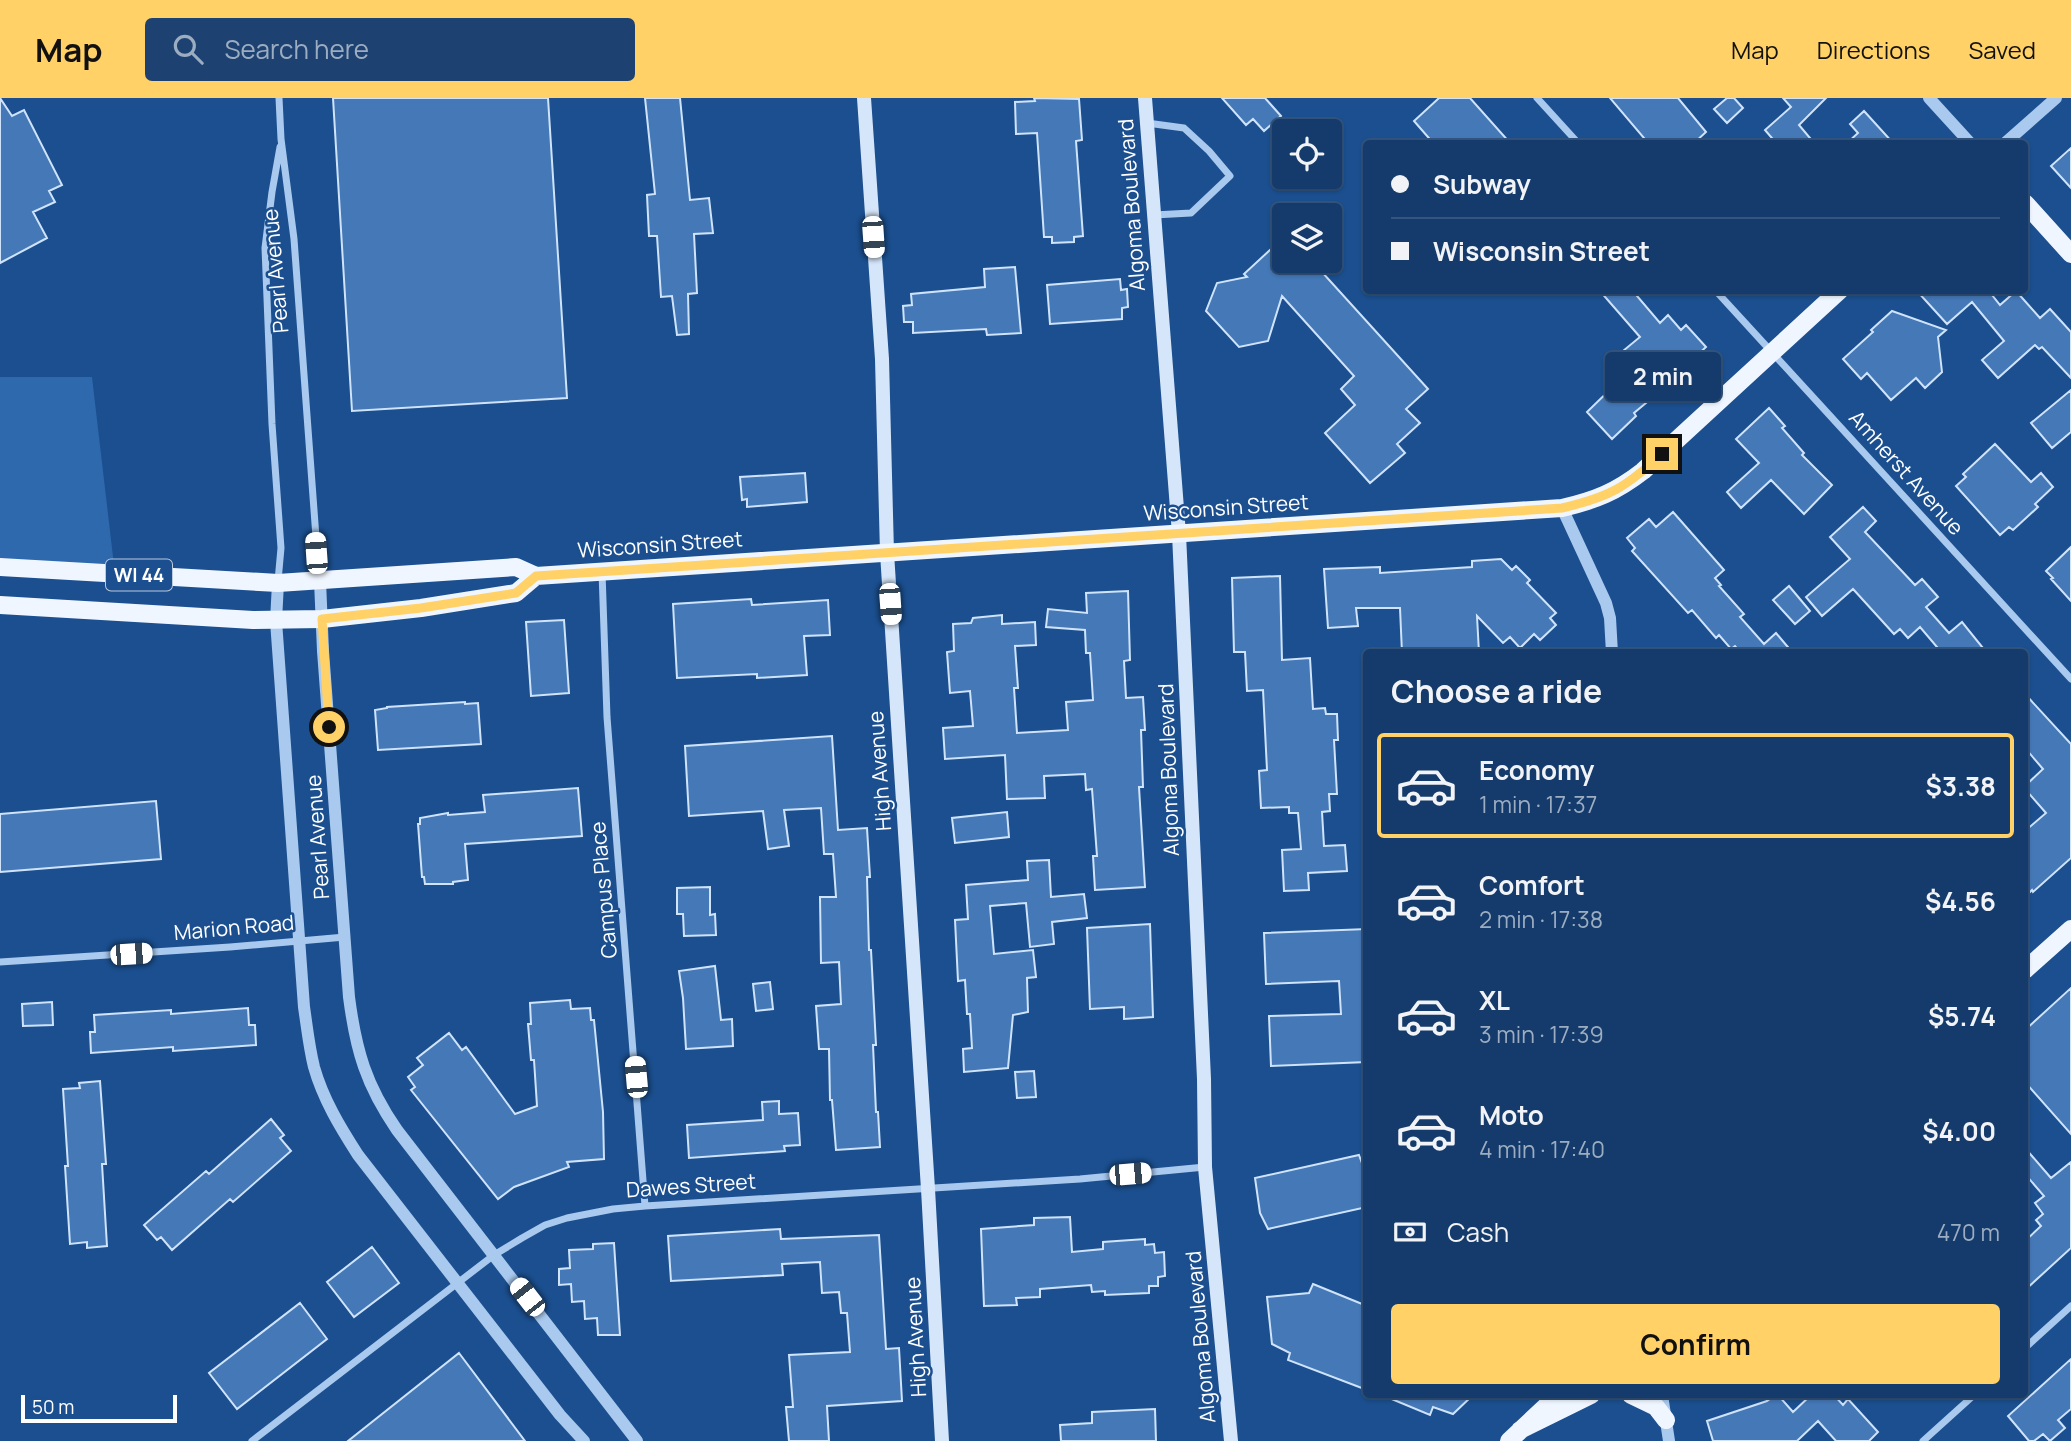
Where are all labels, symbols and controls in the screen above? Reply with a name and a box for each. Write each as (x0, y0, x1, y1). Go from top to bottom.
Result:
search box (145, 18, 635, 81)
text: Map (35, 27, 103, 72)
icon: search (169, 30, 207, 68)
text: Search here (225, 31, 369, 67)
text: Map (1731, 33, 1779, 66)
text: Directions (1817, 33, 1930, 66)
text: Saved (1968, 33, 2036, 66)
street label: Algoma Boulevard (1111, 118, 1151, 292)
map controls (1272, 119, 1342, 273)
button: locate (1272, 119, 1342, 189)
text: Subway (1433, 166, 1531, 202)
button: layers (1272, 203, 1342, 273)
street label: Pearl Avenue (256, 208, 294, 335)
car (862, 215, 885, 259)
text: Wisconsin Street (1433, 233, 1650, 269)
callout: 2 min (1604, 352, 1720, 402)
text: 2 min (1633, 360, 1693, 392)
street label: Amherst Avenue (1843, 404, 1970, 541)
route end (1646, 438, 1678, 470)
street label: Wisconsin Street (1142, 487, 1310, 527)
street label: Wisconsin Street (576, 524, 744, 564)
car (305, 531, 328, 575)
road number: WI 44 (106, 560, 172, 590)
car (879, 582, 902, 626)
text: Choose a ride (1391, 669, 1602, 713)
street label: Algoma Boulevard (1151, 683, 1185, 857)
street label: High Avenue (861, 710, 897, 832)
route start (313, 711, 345, 743)
text: Economy (1479, 752, 1594, 788)
icon: car (1395, 754, 1458, 817)
text: $3.38 (1926, 768, 1996, 804)
street label: Pearl Avenue (299, 774, 335, 900)
text: 1 min · 17:37 (1479, 788, 1597, 820)
street label: Campus Place (583, 820, 623, 960)
text: Comfort (1479, 867, 1585, 903)
icon: car (1395, 869, 1458, 932)
text: $4.56 (1925, 883, 1996, 919)
text: 2 min · 17:38 (1479, 903, 1603, 935)
street label: Marion Road (173, 908, 295, 946)
car (110, 942, 153, 966)
text: XL (1479, 982, 1510, 1018)
icon: car (1395, 984, 1458, 1047)
text: $5.74 (1928, 998, 1996, 1034)
text: 3 min · 17:39 (1479, 1018, 1604, 1050)
car (624, 1055, 649, 1099)
text: Moto (1479, 1097, 1544, 1133)
icon: car (1395, 1099, 1458, 1162)
text: $4.00 (1922, 1113, 1996, 1149)
text: 4 min · 17:40 (1479, 1133, 1605, 1165)
car (1109, 1162, 1152, 1186)
street label: Dawes Street (625, 1166, 757, 1204)
icon: cash (1391, 1213, 1429, 1251)
text: Cash (1447, 1214, 1509, 1250)
text: 470 m (1937, 1216, 2000, 1248)
street label: Algoma Boulevard (1179, 1250, 1221, 1424)
car (506, 1274, 549, 1320)
street label: High Avenue (898, 1276, 932, 1398)
button: Confirm (1391, 1304, 2000, 1384)
scale bar (21, 1392, 177, 1424)
text: 50 m (32, 1394, 74, 1420)

